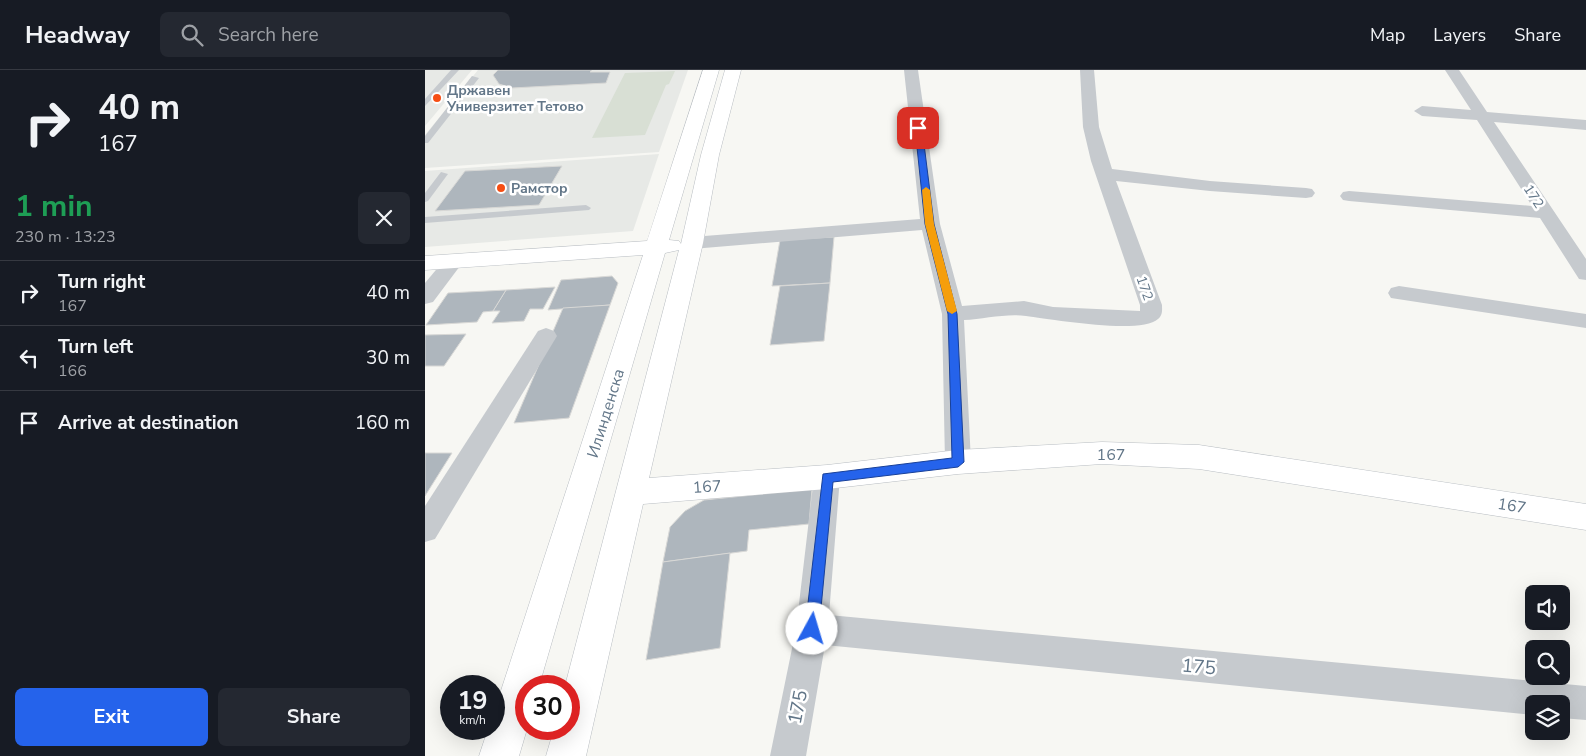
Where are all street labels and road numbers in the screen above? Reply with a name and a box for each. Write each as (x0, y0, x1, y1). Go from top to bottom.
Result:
street label: 172 (1519, 181, 1548, 212)
street label: 172 (1131, 273, 1158, 303)
street label: Илинденска (582, 366, 630, 460)
street label: 167 (1097, 444, 1125, 466)
street label: 167 (692, 475, 722, 499)
street label: 167 (1496, 493, 1528, 519)
street label: 175 (1181, 653, 1217, 681)
street label: 175 (782, 688, 814, 726)

